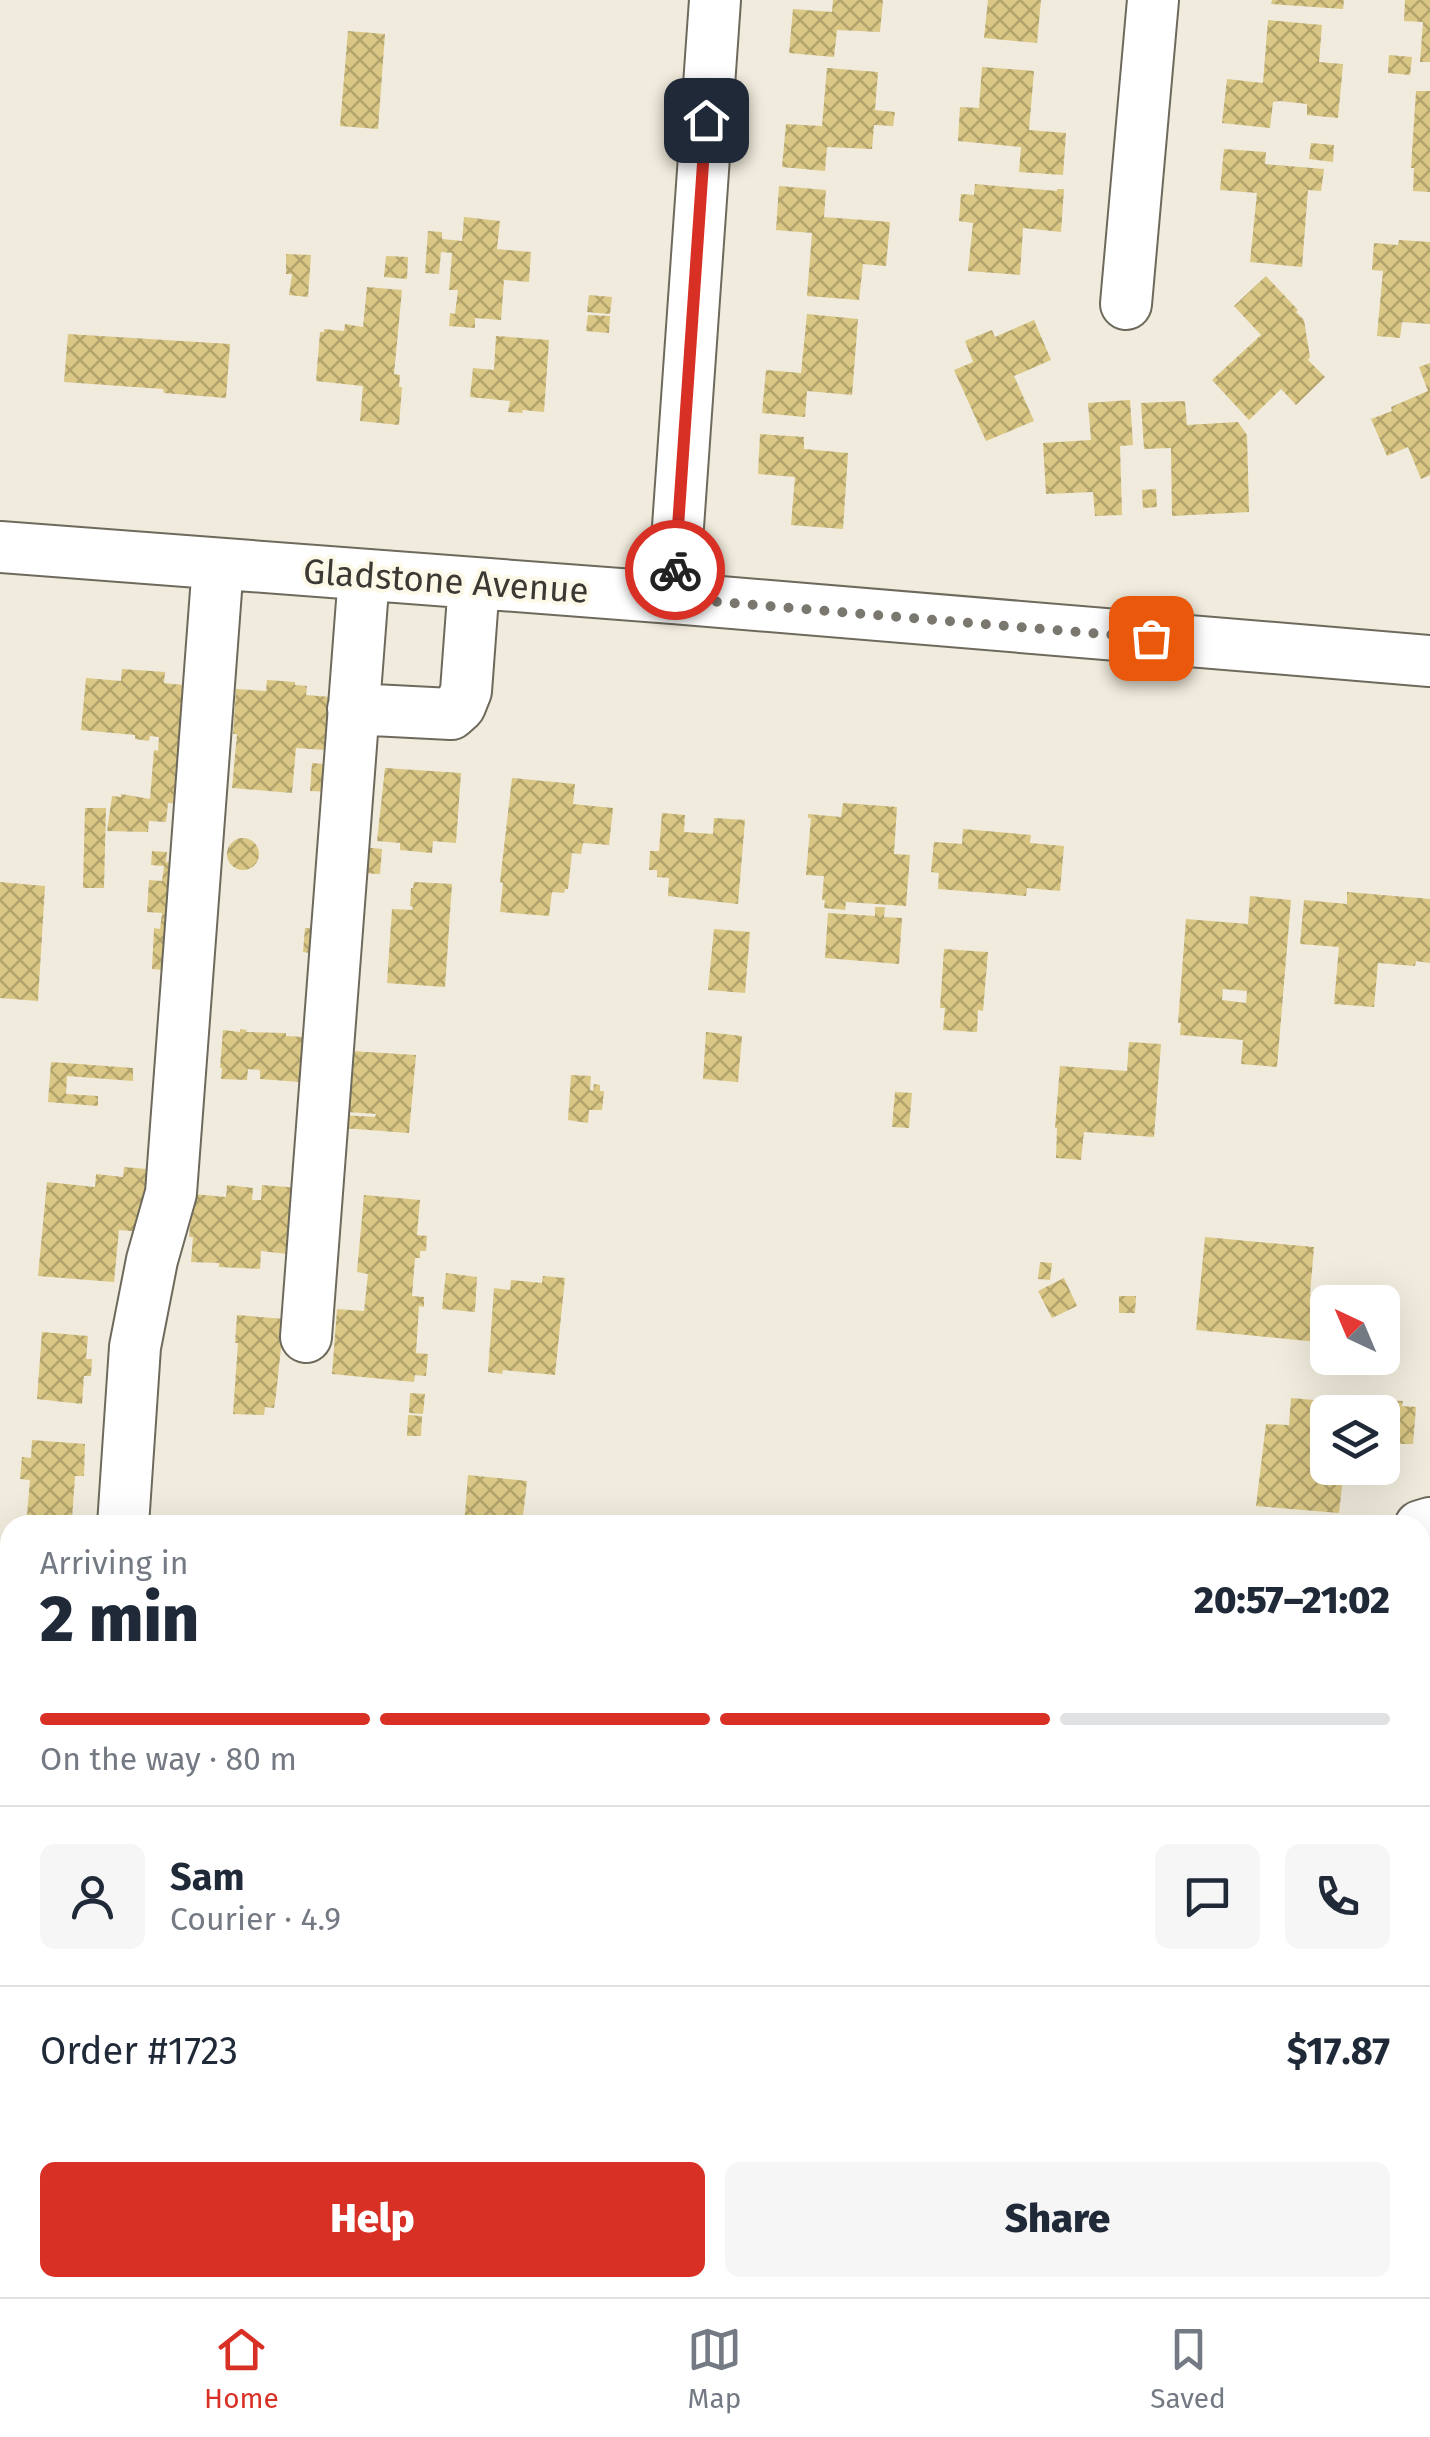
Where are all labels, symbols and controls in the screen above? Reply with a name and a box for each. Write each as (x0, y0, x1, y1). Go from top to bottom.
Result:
pin (664, 78, 749, 163)
icon: home (679, 93, 734, 148)
courier (625, 520, 725, 620)
icon: bike (648, 543, 703, 598)
street label: Gladstone Avenue (302, 550, 590, 612)
pin (1109, 596, 1194, 681)
icon: bag (1124, 611, 1179, 666)
north arrow (1310, 1285, 1400, 1375)
map controls (1310, 1285, 1400, 1485)
button: layers (1310, 1395, 1400, 1485)
text: Arriving in (40, 1544, 188, 1582)
text: 20:57–21:02 (1194, 1577, 1390, 1623)
text: 2 min (40, 1580, 199, 1658)
text: On the way · 80 m (40, 1740, 297, 1778)
button: person (40, 1844, 145, 1949)
button: chat (1155, 1844, 1260, 1949)
button: phone (1285, 1844, 1390, 1949)
text: Sam (170, 1854, 245, 1900)
text: Courier · 4.9 (170, 1900, 341, 1938)
text: Order #1723 (40, 2028, 238, 2074)
text: $17.87 (1287, 2028, 1390, 2074)
button: Help (40, 2162, 705, 2277)
button: Share (725, 2162, 1390, 2277)
tab: Home (204, 2322, 279, 2415)
tab: Map (687, 2322, 742, 2415)
tab: Saved (1150, 2322, 1226, 2415)

